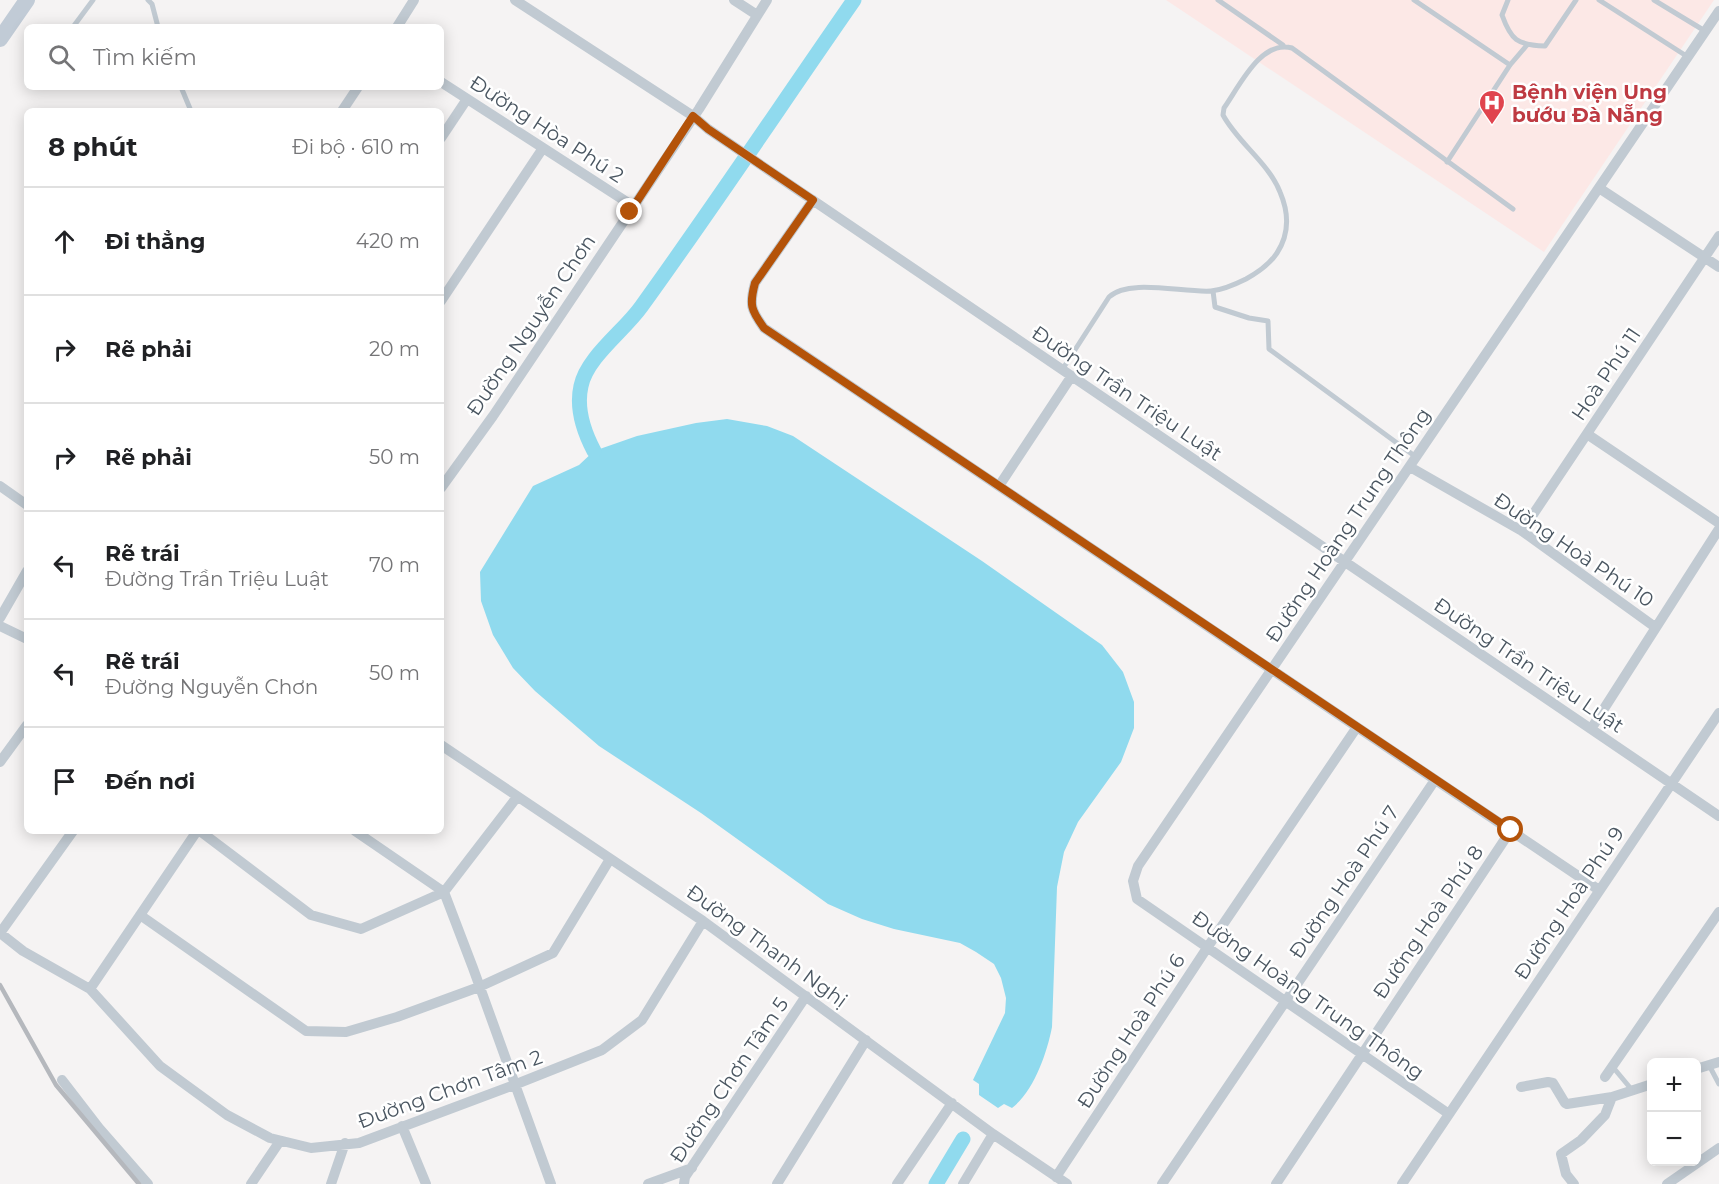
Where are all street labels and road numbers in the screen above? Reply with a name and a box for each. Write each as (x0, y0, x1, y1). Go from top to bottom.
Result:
street label: Đường Hòa Phú 2 (466, 70, 628, 188)
street label: Đường Nguyễn Chơn (461, 230, 601, 420)
street label: Đường Trần Triệu Luật (1027, 320, 1227, 466)
street label: Hoà Phú 11 (1566, 323, 1646, 425)
street label: Đường Hoàng Trung Thông (1260, 403, 1436, 647)
street label: Đường Hoà Phú 10 (1490, 488, 1658, 612)
street label: Đường Trần Triệu Luật (1429, 592, 1629, 738)
street label: Đường Hoà Phú 7 (1284, 801, 1404, 963)
street label: Đường Hoà Phú 9 (1509, 822, 1629, 984)
street label: Đường Hoà Phú 8 (1368, 841, 1488, 1003)
street label: Đường Thanh Nghị (682, 880, 852, 1012)
street label: Đường Hoàng Trung Thông (1187, 906, 1429, 1084)
street label: Đường Hoà Phú 6 (1072, 949, 1190, 1113)
street label: Đường Chơn Tâm 5 (665, 993, 793, 1167)
street label: Đường Chơn Tâm 2 (355, 1044, 545, 1134)

